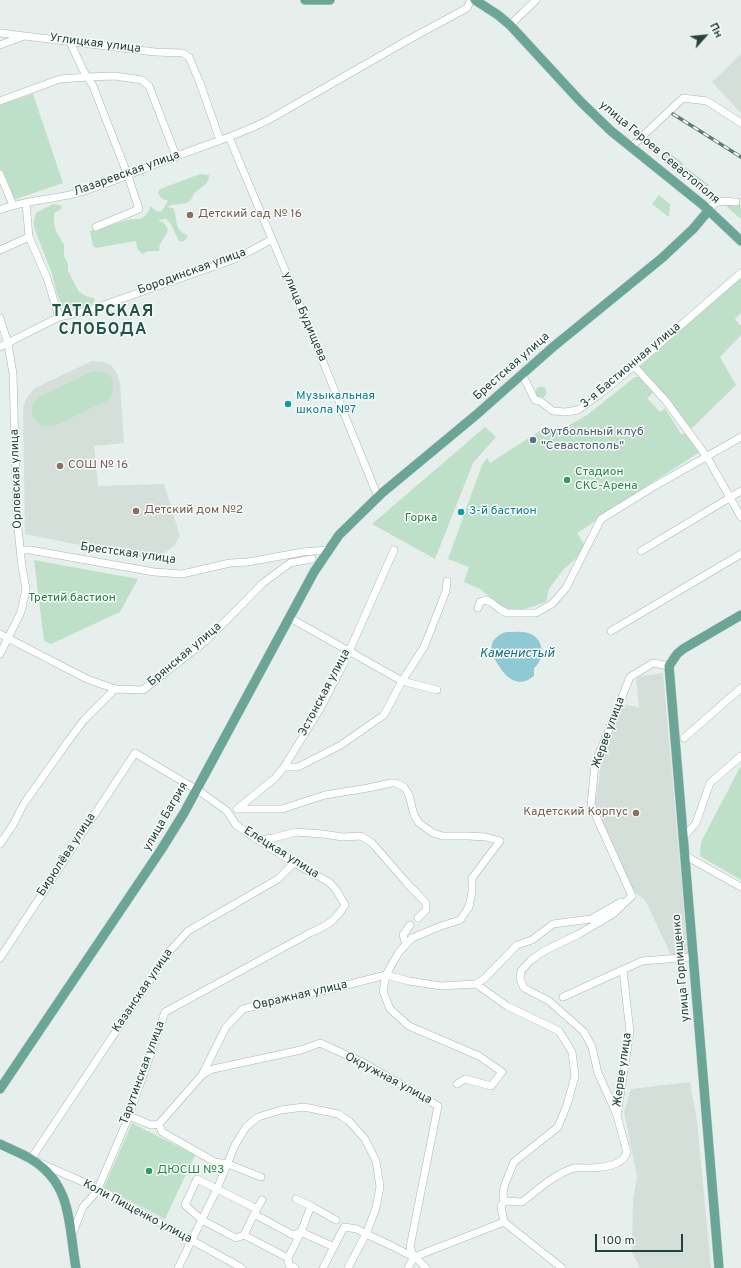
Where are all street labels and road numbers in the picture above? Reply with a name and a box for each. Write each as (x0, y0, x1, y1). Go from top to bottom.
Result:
street label: Углицкая улица (49, 31, 141, 57)
street label: улица Героев Севастополя (596, 98, 722, 208)
street label: Лазаревская улица (72, 148, 182, 200)
street label: Бородинская улица (136, 246, 248, 298)
street label: улица Будищева (279, 270, 329, 364)
street label: 3-я Бастионная улица (578, 320, 684, 412)
street label: Брестская улица (471, 330, 553, 404)
street label: Орловская улица (8, 429, 26, 529)
street label: Брестская улица (79, 540, 177, 568)
street label: Брянская улица (145, 620, 225, 690)
street label: Эстонская улица (296, 647, 354, 739)
street label: Жерве улица (589, 695, 629, 771)
street label: улица Багрия (140, 780, 192, 854)
street label: Бирюлёва улица (35, 811, 99, 899)
street label: Елецкая улица (241, 824, 321, 882)
street label: улица Горпищенко (670, 913, 694, 1023)
street label: Казанская улица (110, 947, 176, 1035)
street label: Овражная улица (251, 978, 349, 1014)
street label: Тарутинская улица (118, 1019, 168, 1127)
street label: Жерве улица (611, 1032, 635, 1108)
street label: Окружная улица (342, 1050, 434, 1108)
street label: Коли Пищенко улица (80, 1177, 194, 1247)

